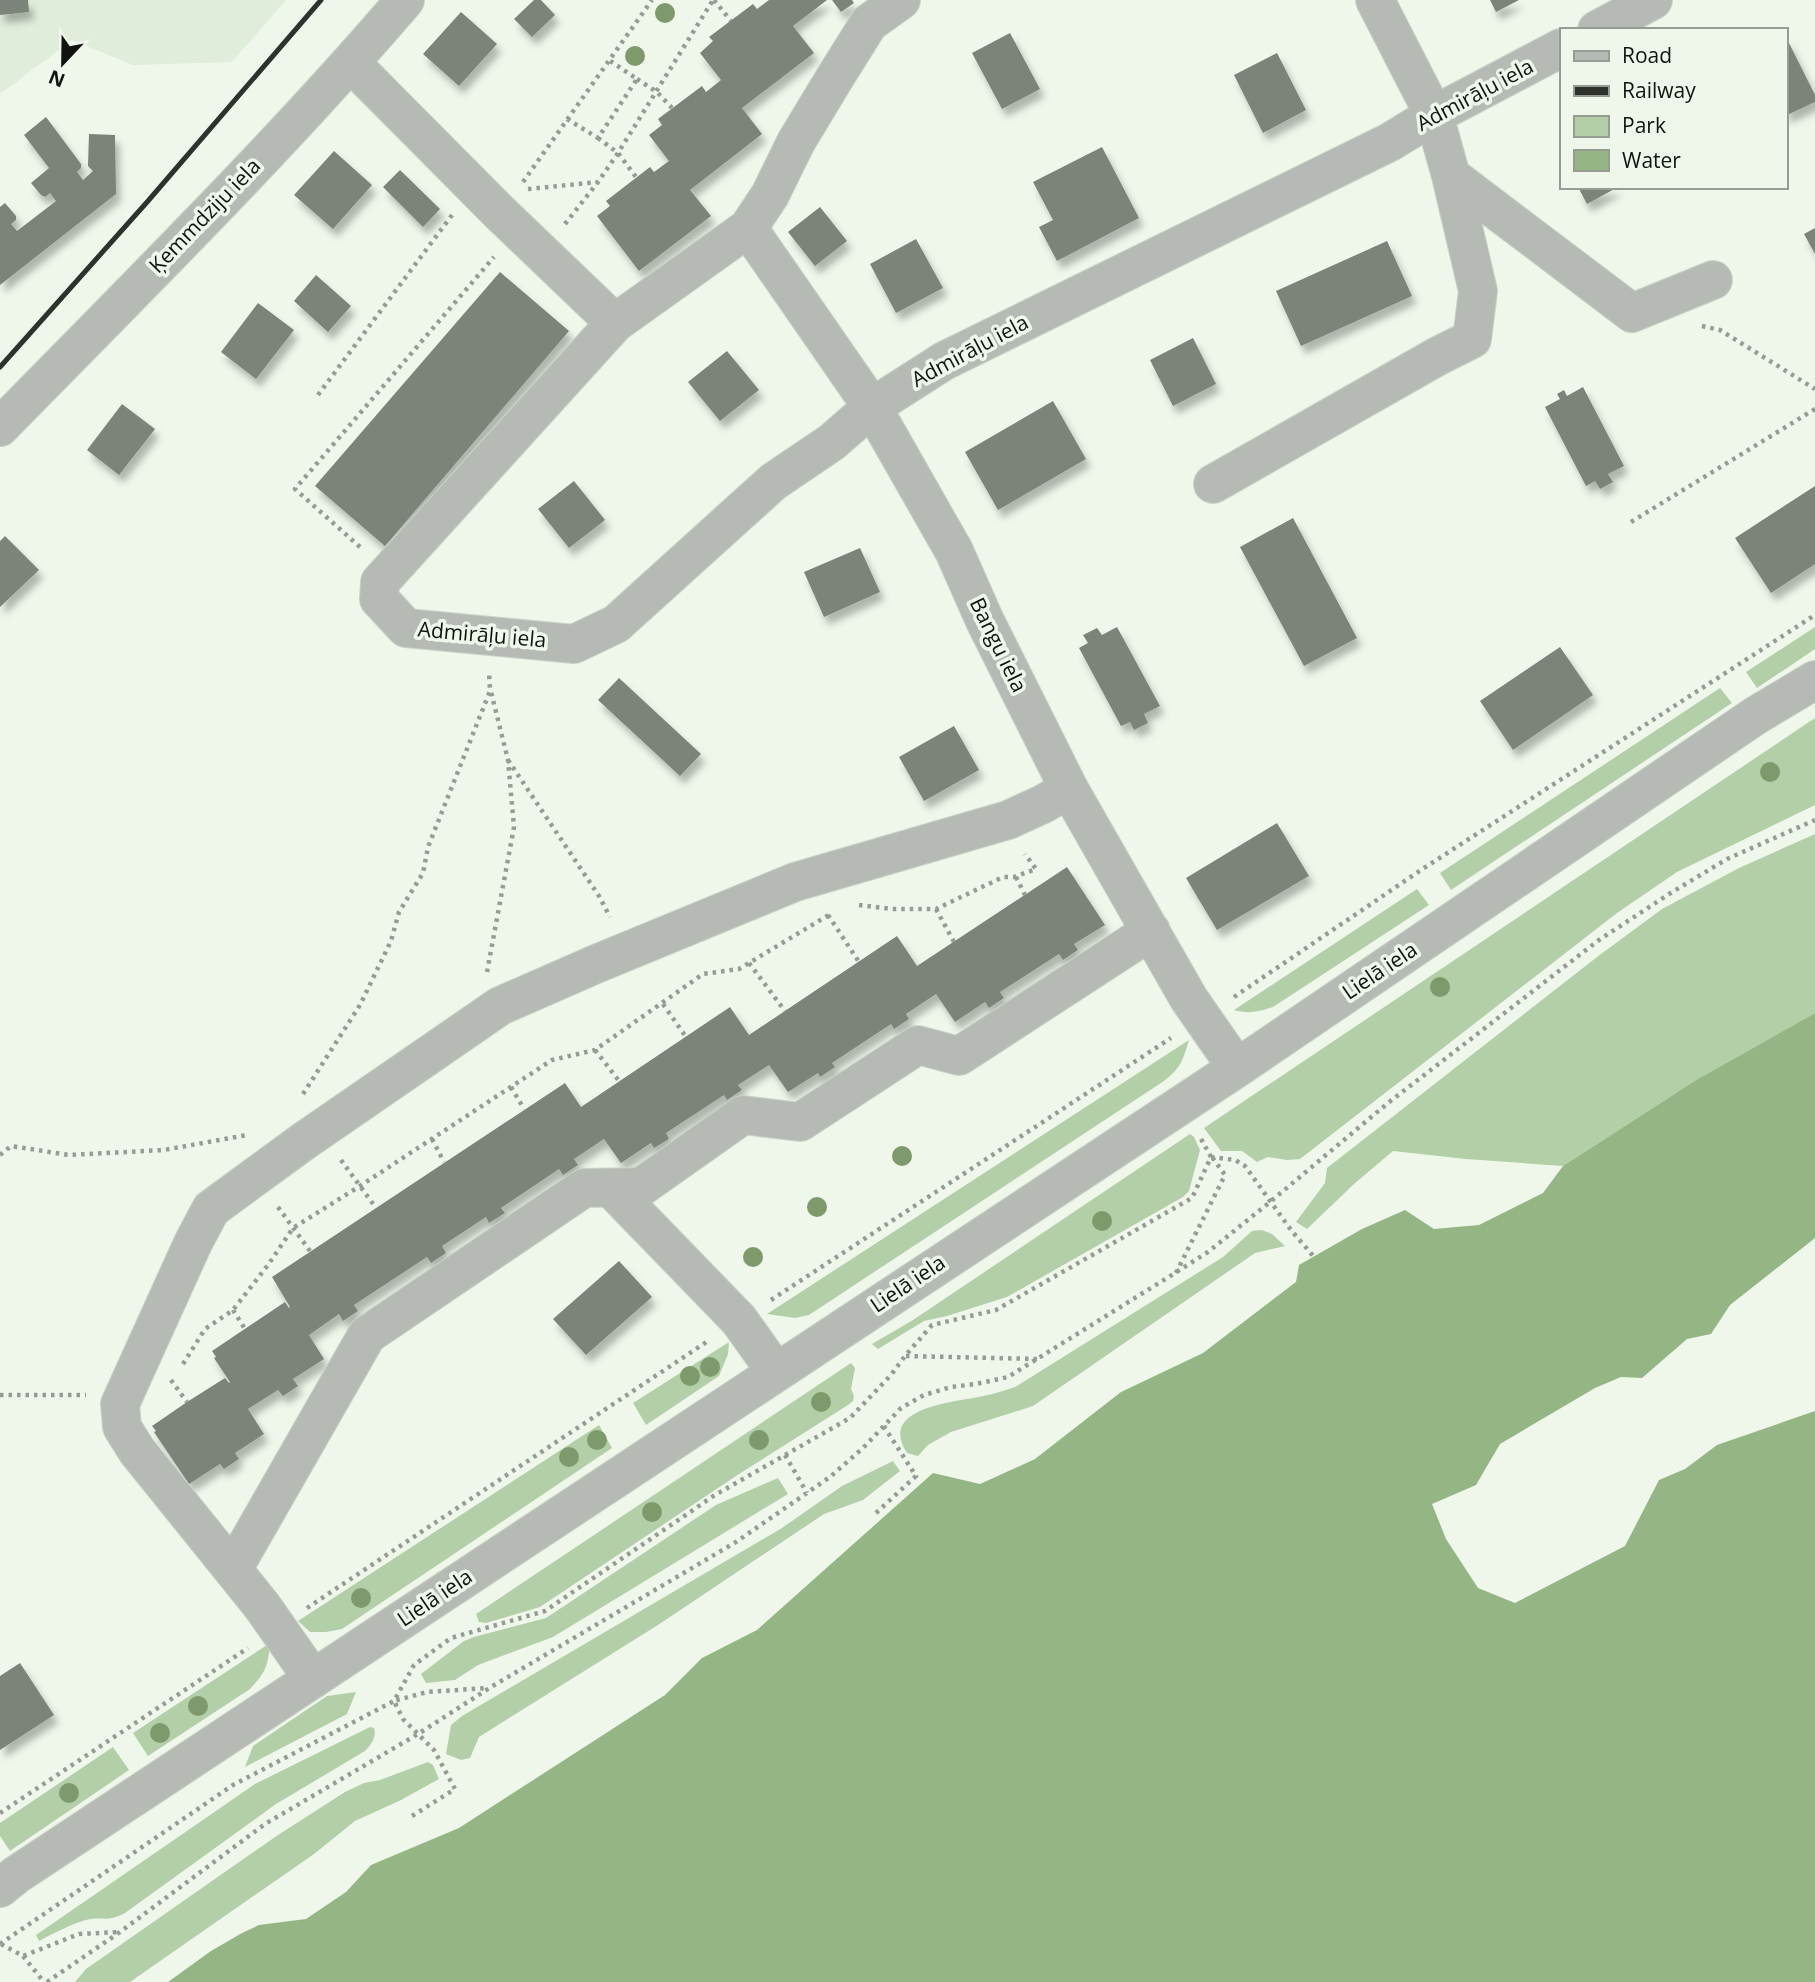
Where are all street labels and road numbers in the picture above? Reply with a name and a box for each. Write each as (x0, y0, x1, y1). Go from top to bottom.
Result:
street label: Admirāļu iela (1411, 52, 1538, 137)
street label: Ķemmdziju iela (142, 152, 266, 279)
street label: Admirāļu iela (906, 308, 1033, 393)
street label: Bangu iela (964, 593, 1034, 697)
street label: Admirāļu iela (417, 614, 547, 654)
street label: Lielā iela (1337, 935, 1422, 1005)
street label: Lielā iela (865, 1248, 950, 1318)
street label: Lielā iela (392, 1562, 477, 1632)

